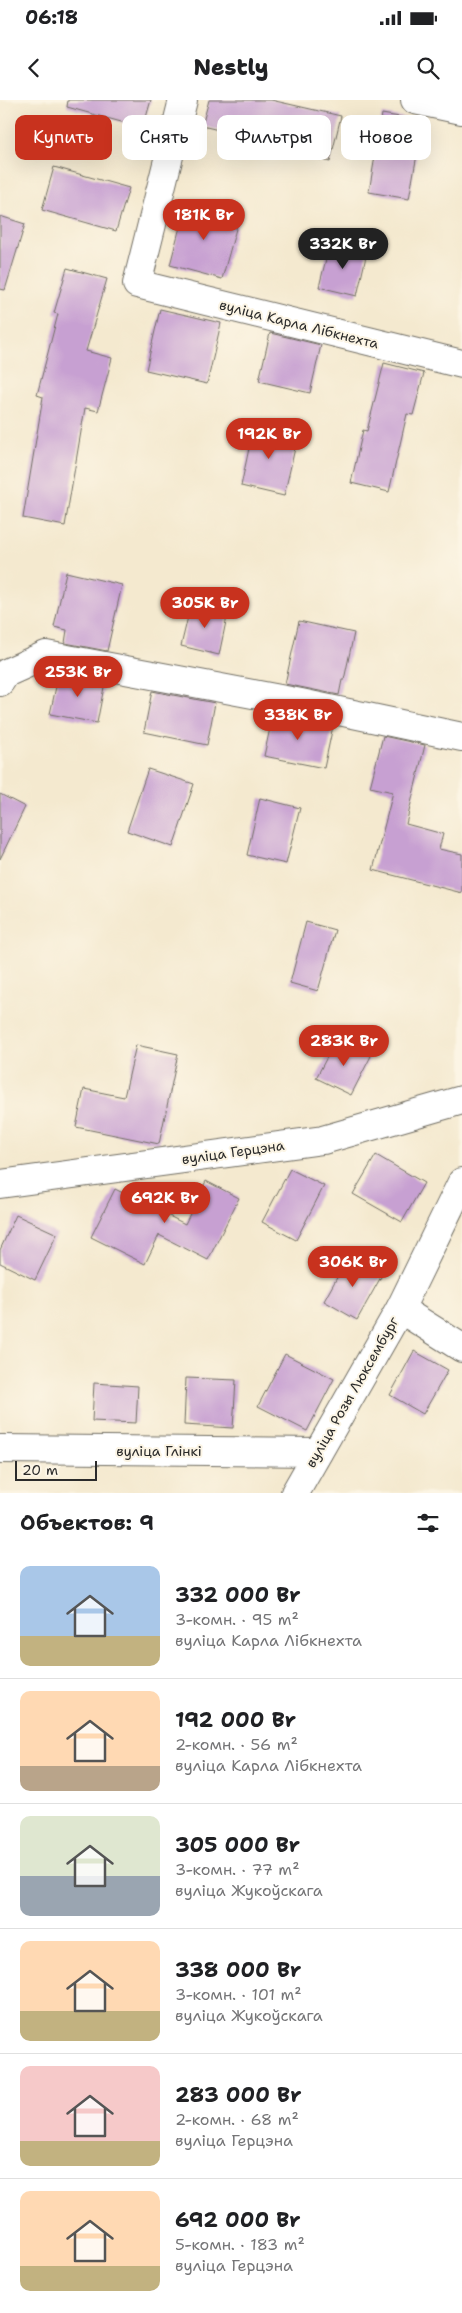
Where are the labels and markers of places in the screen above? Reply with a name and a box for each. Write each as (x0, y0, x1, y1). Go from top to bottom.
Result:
pin: 181K Br (158, 198, 250, 241)
pin: 332K Br (297, 228, 389, 270)
pin: 192K Br (223, 418, 315, 460)
pin: 305K Br (159, 586, 251, 629)
pin: 253K Br (32, 656, 124, 698)
pin: 338K Br (252, 698, 344, 741)
pin: 283K Br (298, 1024, 390, 1067)
pin: 692K Br (119, 1182, 211, 1224)
pin: 306K Br (307, 1246, 399, 1288)

